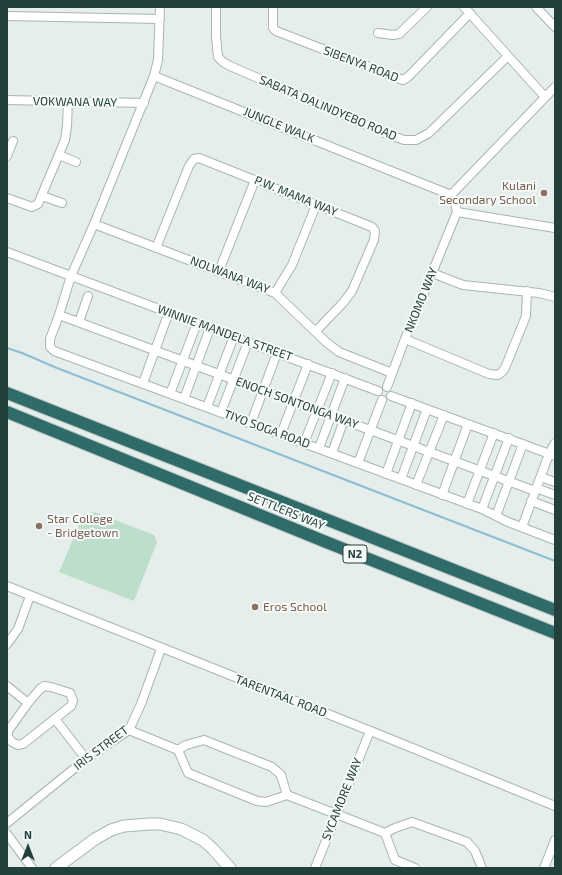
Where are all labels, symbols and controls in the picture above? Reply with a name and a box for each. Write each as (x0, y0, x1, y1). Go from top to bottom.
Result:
street label: SIBENYA ROAD (321, 43, 401, 85)
street label: SABATA DALINDYEBO ROAD (257, 72, 399, 144)
street label: VOKWANA WAY (33, 94, 117, 110)
street label: JUNGLE WALK (241, 104, 317, 146)
street label: P.W. MAMA WAY (252, 173, 340, 219)
place label: Kulani Secondary School (439, 179, 536, 207)
marker: Kulani Secondary School (539, 188, 549, 198)
street label: NOLWANA WAY (188, 253, 272, 297)
street label: NKOMO WAY (401, 265, 441, 335)
street label: WINNIE MANDELA STREET (155, 302, 295, 364)
street label: ENOCH SONTONGA WAY (234, 374, 360, 432)
street label: TIYO SOGA ROAD (222, 407, 312, 451)
street label: SETTLERS WAY (245, 489, 327, 533)
place label: Star College - Bridgetown (47, 512, 118, 540)
marker: Star College - Bridgetown (34, 521, 44, 531)
road number: N2 (343, 545, 367, 563)
place label: Eros School (263, 600, 327, 614)
marker: Eros School (250, 602, 260, 612)
street label: TARENTAAL ROAD (233, 672, 329, 720)
street label: IRIS STREET (71, 723, 131, 773)
street label: SYCAMORE WAY (319, 756, 365, 842)
north arrow (8, 827, 48, 867)
text: N (24, 828, 32, 841)

